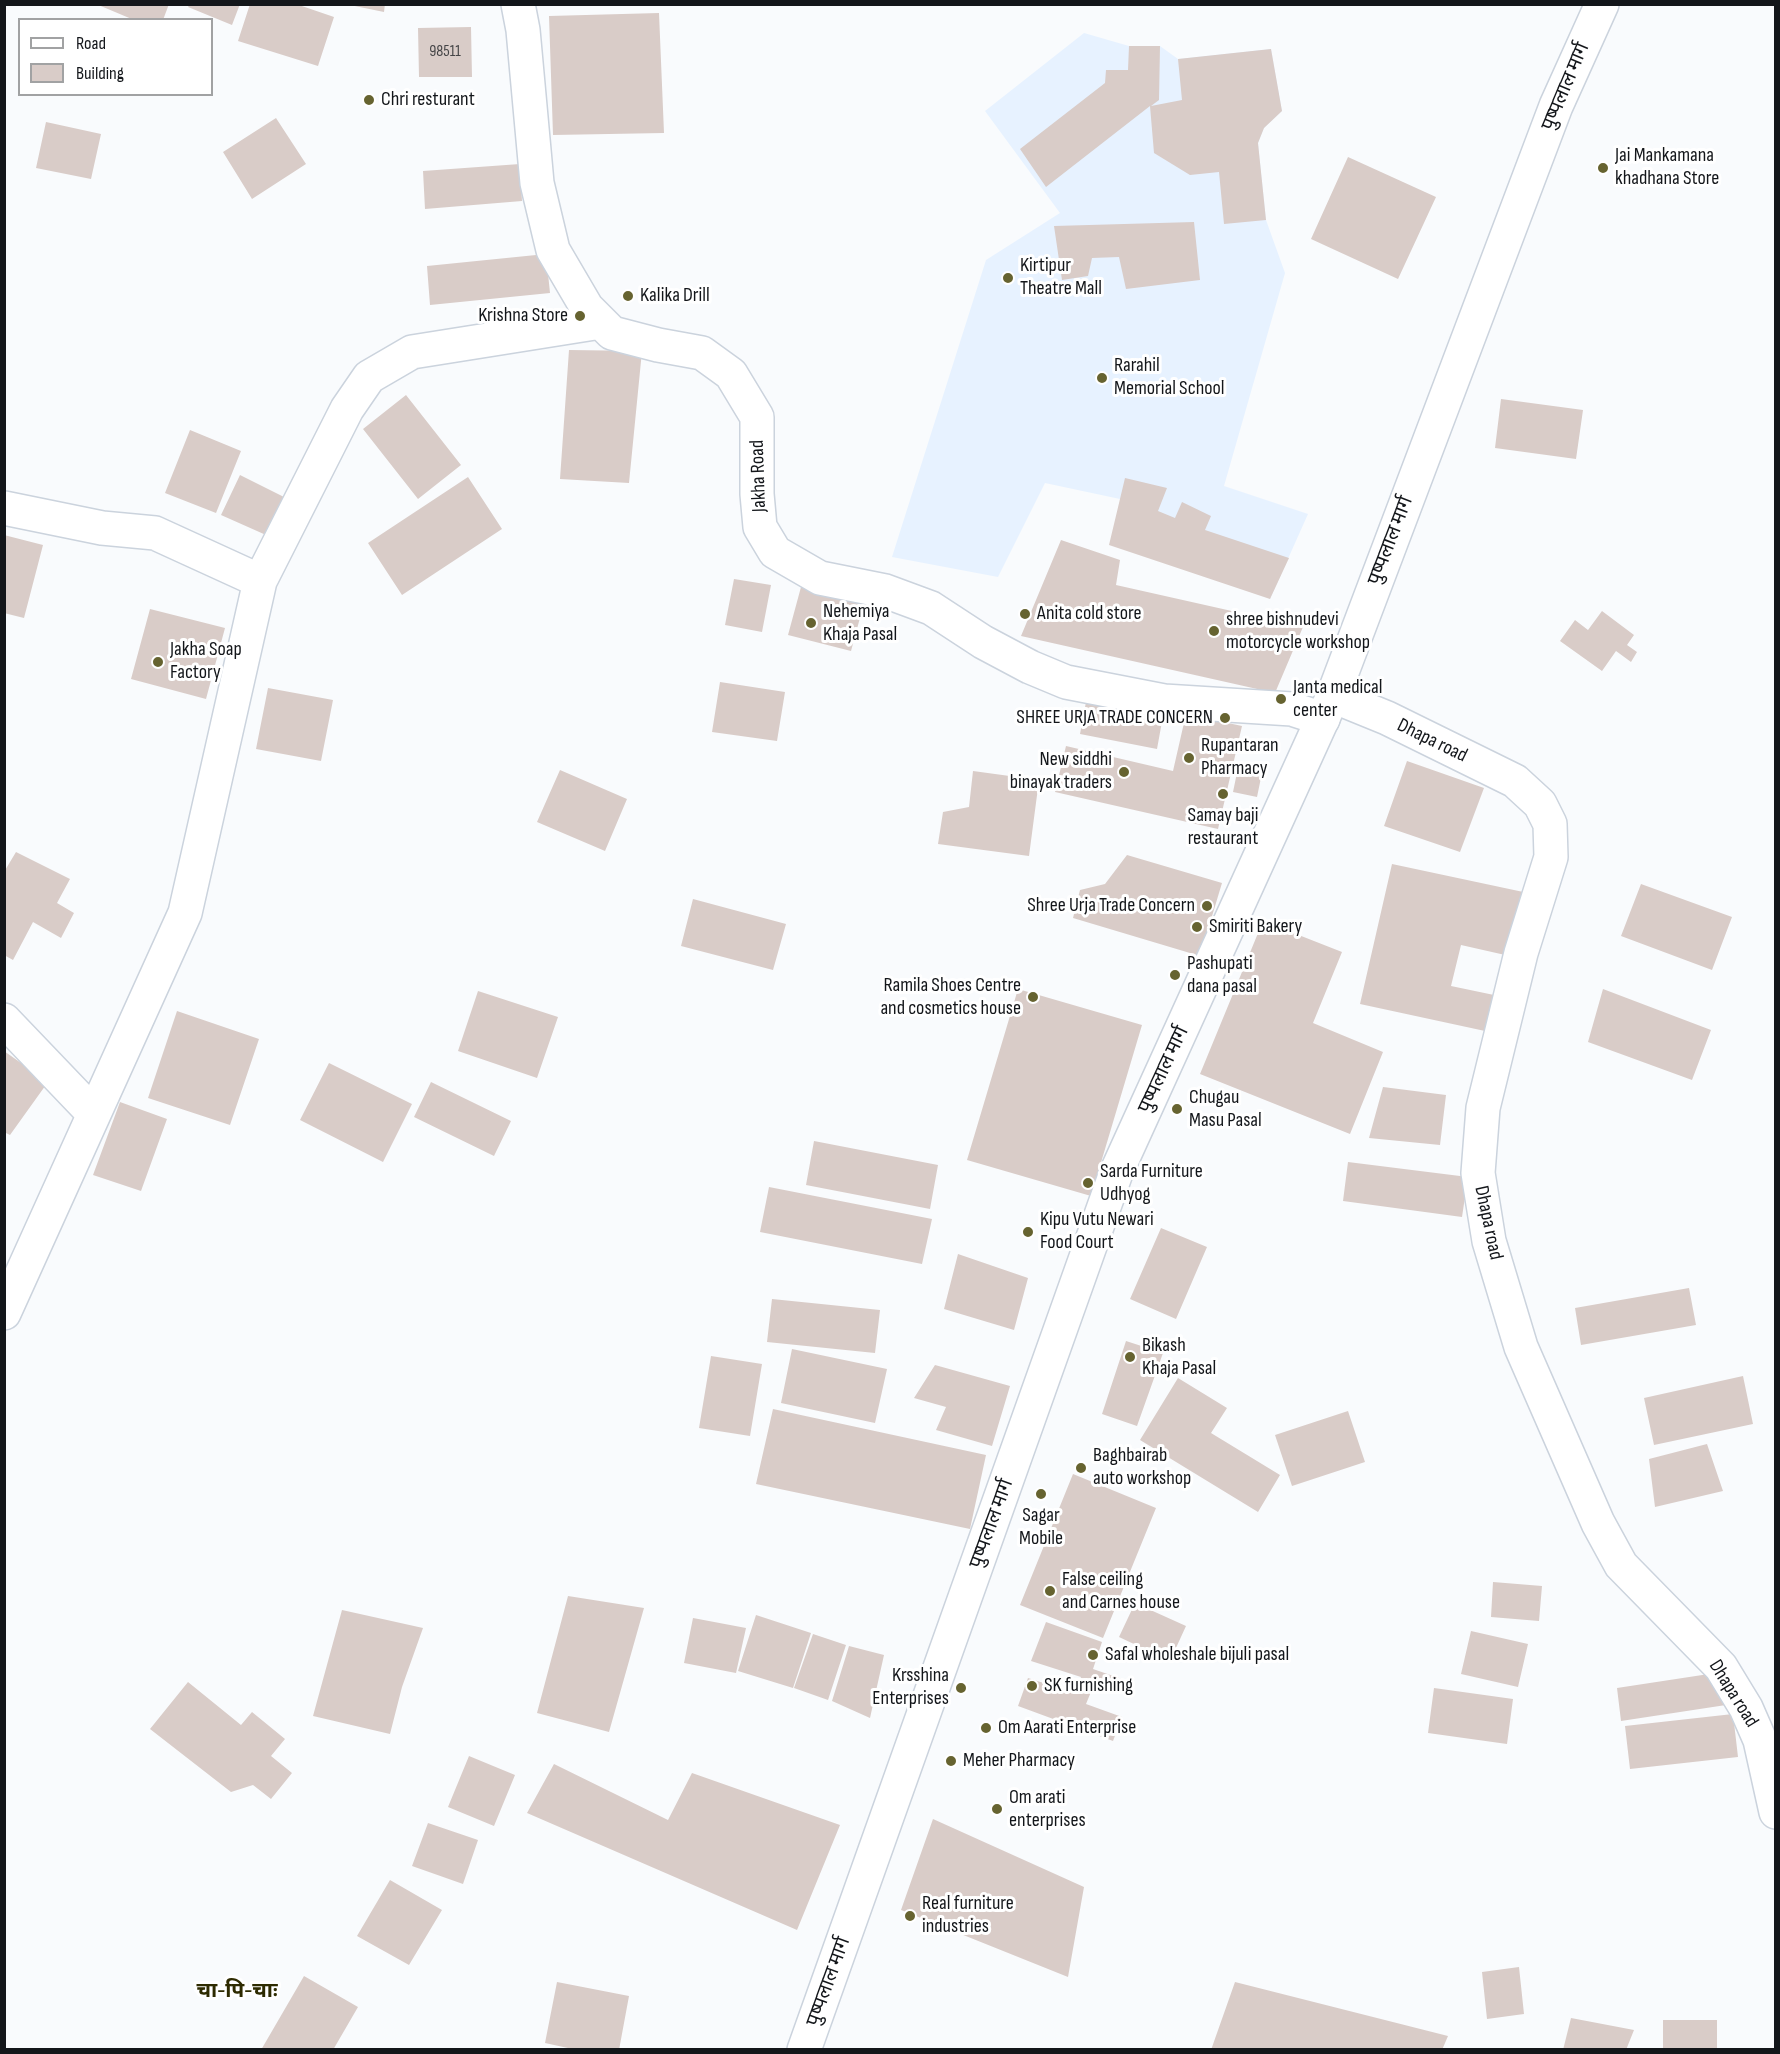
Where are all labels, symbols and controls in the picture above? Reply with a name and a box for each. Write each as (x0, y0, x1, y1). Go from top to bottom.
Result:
legend (18, 18, 213, 96)
text: Road (76, 33, 106, 54)
street label: पुष्पलाल मार्ग (1537, 39, 1595, 135)
house number: 98511 (429, 42, 461, 62)
text: Building (76, 63, 124, 84)
place label: Chri resturant (381, 88, 475, 112)
marker: Chri resturant (362, 93, 376, 107)
place label: Jai Mankamana khadhana Store (1615, 144, 1719, 191)
marker: Jai Mankamana khadhana Store (1596, 161, 1610, 175)
place label: Kirtipur Theatre Mall (1020, 254, 1102, 301)
marker: Kirtipur Theatre Mall (1001, 271, 1015, 285)
place label: Kalika Drill (640, 284, 710, 308)
marker: Kalika Drill (621, 289, 635, 303)
place label: Krishna Store (478, 304, 568, 328)
marker: Krishna Store (573, 309, 587, 323)
place label: Rarahil Memorial School (1114, 354, 1225, 401)
marker: Rarahil Memorial School (1095, 371, 1109, 385)
street label: Jakha Road (746, 440, 772, 512)
street label: पुष्पलाल मार्ग (1363, 493, 1419, 589)
place label: Nehemiya Khaja Pasal (823, 600, 897, 647)
place label: Anita cold store (1037, 602, 1141, 626)
marker: Anita cold store (1018, 607, 1032, 621)
place label: shree bishnudevi motorcycle workshop (1226, 608, 1370, 655)
marker: Nehemiya Khaja Pasal (804, 616, 818, 630)
marker: shree bishnudevi motorcycle workshop (1207, 624, 1221, 638)
place label: Jakha Soap Factory (170, 638, 242, 685)
marker: Jakha Soap Factory (151, 655, 165, 669)
place label: Janta medical center (1293, 676, 1382, 723)
marker: Janta medical center (1274, 692, 1288, 706)
place label: SHREE URJA TRADE CONCERN (1016, 706, 1213, 730)
marker: SHREE URJA TRADE CONCERN (1218, 711, 1232, 725)
street label: Dhapa road (1393, 714, 1471, 768)
place label: Rupantaran Pharmacy (1201, 734, 1279, 781)
place label: New siddhi binayak traders (1010, 748, 1112, 795)
marker: Rupantaran Pharmacy (1182, 751, 1196, 765)
marker: New siddhi binayak traders (1117, 765, 1131, 779)
marker: Samay baji restaurant (1216, 787, 1230, 801)
place label: Samay baji restaurant (1188, 804, 1258, 851)
place label: Shree Urja Trade Concern (1027, 894, 1195, 918)
marker: Shree Urja Trade Concern (1200, 899, 1214, 913)
place label: Smiriti Bakery (1209, 915, 1302, 939)
marker: Smiriti Bakery (1190, 920, 1204, 934)
place label: Pashupati dana pasal (1187, 952, 1257, 999)
marker: Pashupati dana pasal (1168, 968, 1182, 982)
place label: Ramila Shoes Centre and cosmetics house (880, 974, 1021, 1021)
marker: Ramila Shoes Centre and cosmetics house (1026, 990, 1040, 1004)
street label: पुष्पलाल मार्ग (1133, 1023, 1195, 1117)
place label: Chugau Masu Pasal (1189, 1086, 1262, 1133)
marker: Chugau Masu Pasal (1170, 1102, 1184, 1116)
place label: Sarda Furniture Udhyog (1100, 1160, 1203, 1207)
marker: Sarda Furniture Udhyog (1081, 1176, 1095, 1190)
street label: Dhapa road (1468, 1184, 1508, 1262)
place label: Kipu Vutu Newari Food Court (1040, 1208, 1154, 1255)
marker: Kipu Vutu Newari Food Court (1021, 1225, 1035, 1239)
place label: Bikash Khaja Pasal (1142, 1334, 1216, 1381)
marker: Bikash Khaja Pasal (1123, 1350, 1137, 1364)
place label: Baghbairab auto workshop (1093, 1444, 1191, 1491)
marker: Baghbairab auto workshop (1074, 1461, 1088, 1475)
street label: पुष्पलाल मार्ग (965, 1476, 1019, 1572)
marker: Sagar Mobile (1034, 1487, 1048, 1501)
place label: Sagar Mobile (1019, 1504, 1063, 1551)
place label: False ceiling and Carnes house (1062, 1568, 1180, 1615)
marker: False ceiling and Carnes house (1043, 1584, 1057, 1598)
place label: Safal wholeshale bijuli pasal (1105, 1643, 1289, 1667)
marker: Safal wholeshale bijuli pasal (1086, 1648, 1100, 1662)
street label: Dhapa road (1703, 1656, 1763, 1732)
place label: Krsshina Enterprises (872, 1664, 949, 1711)
place label: SK furnishing (1044, 1674, 1133, 1698)
marker: SK furnishing (1025, 1679, 1039, 1693)
marker: Krsshina Enterprises (954, 1681, 968, 1695)
place label: Om Aarati Enterprise (998, 1716, 1136, 1740)
marker: Om Aarati Enterprise (979, 1721, 993, 1735)
place label: Meher Pharmacy (963, 1749, 1075, 1773)
marker: Meher Pharmacy (944, 1754, 958, 1768)
place label: Om arati enterprises (1009, 1786, 1086, 1833)
marker: Om arati enterprises (990, 1802, 1004, 1816)
place label: Real furniture industries (922, 1892, 1014, 1939)
marker: Real furniture industries (903, 1909, 917, 1923)
street label: पुष्पलाल मार्ग (802, 1934, 856, 2030)
district label: चा-पि-चाः (196, 1979, 278, 2005)

